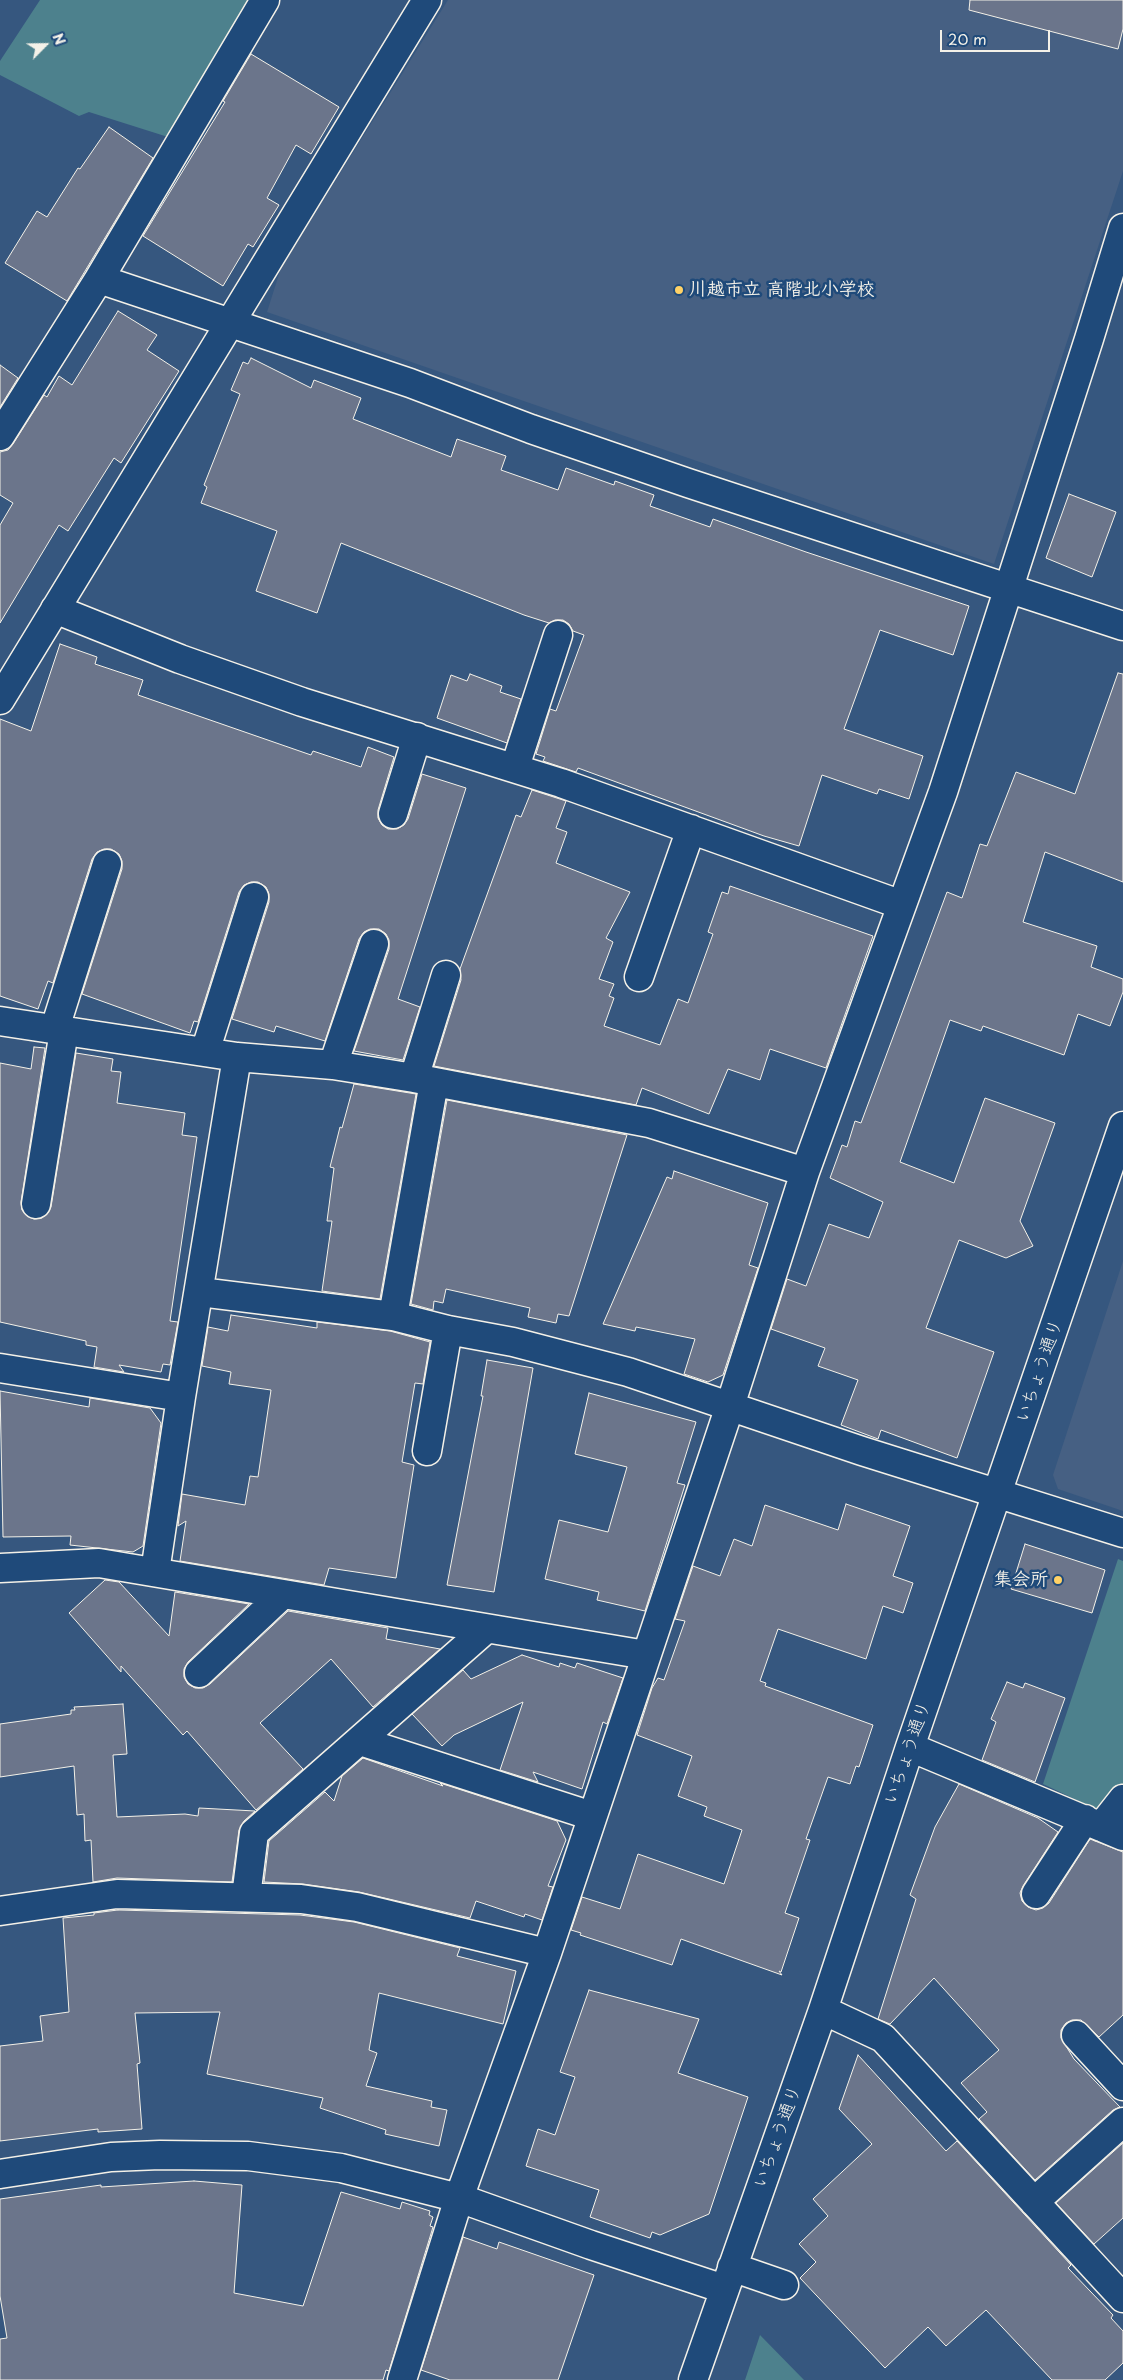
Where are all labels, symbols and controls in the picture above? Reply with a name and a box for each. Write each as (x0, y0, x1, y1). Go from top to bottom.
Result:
north arrow (20, 20, 70, 70)
scale bar (943, 20, 1053, 52)
text: 20 m (948, 27, 987, 50)
text: N (47, 30, 71, 48)
place label: 川越市立 高階北小学校 (689, 279, 875, 301)
marker: 川越市立 高階北小学校 (673, 284, 685, 296)
street label: いちょう通り (1012, 1316, 1068, 1426)
place label: 集会所 (994, 1569, 1048, 1591)
marker: 集会所 (1052, 1574, 1064, 1586)
street label: いちょう通り (880, 1698, 936, 1808)
street label: いちょう通り (749, 2083, 807, 2191)

